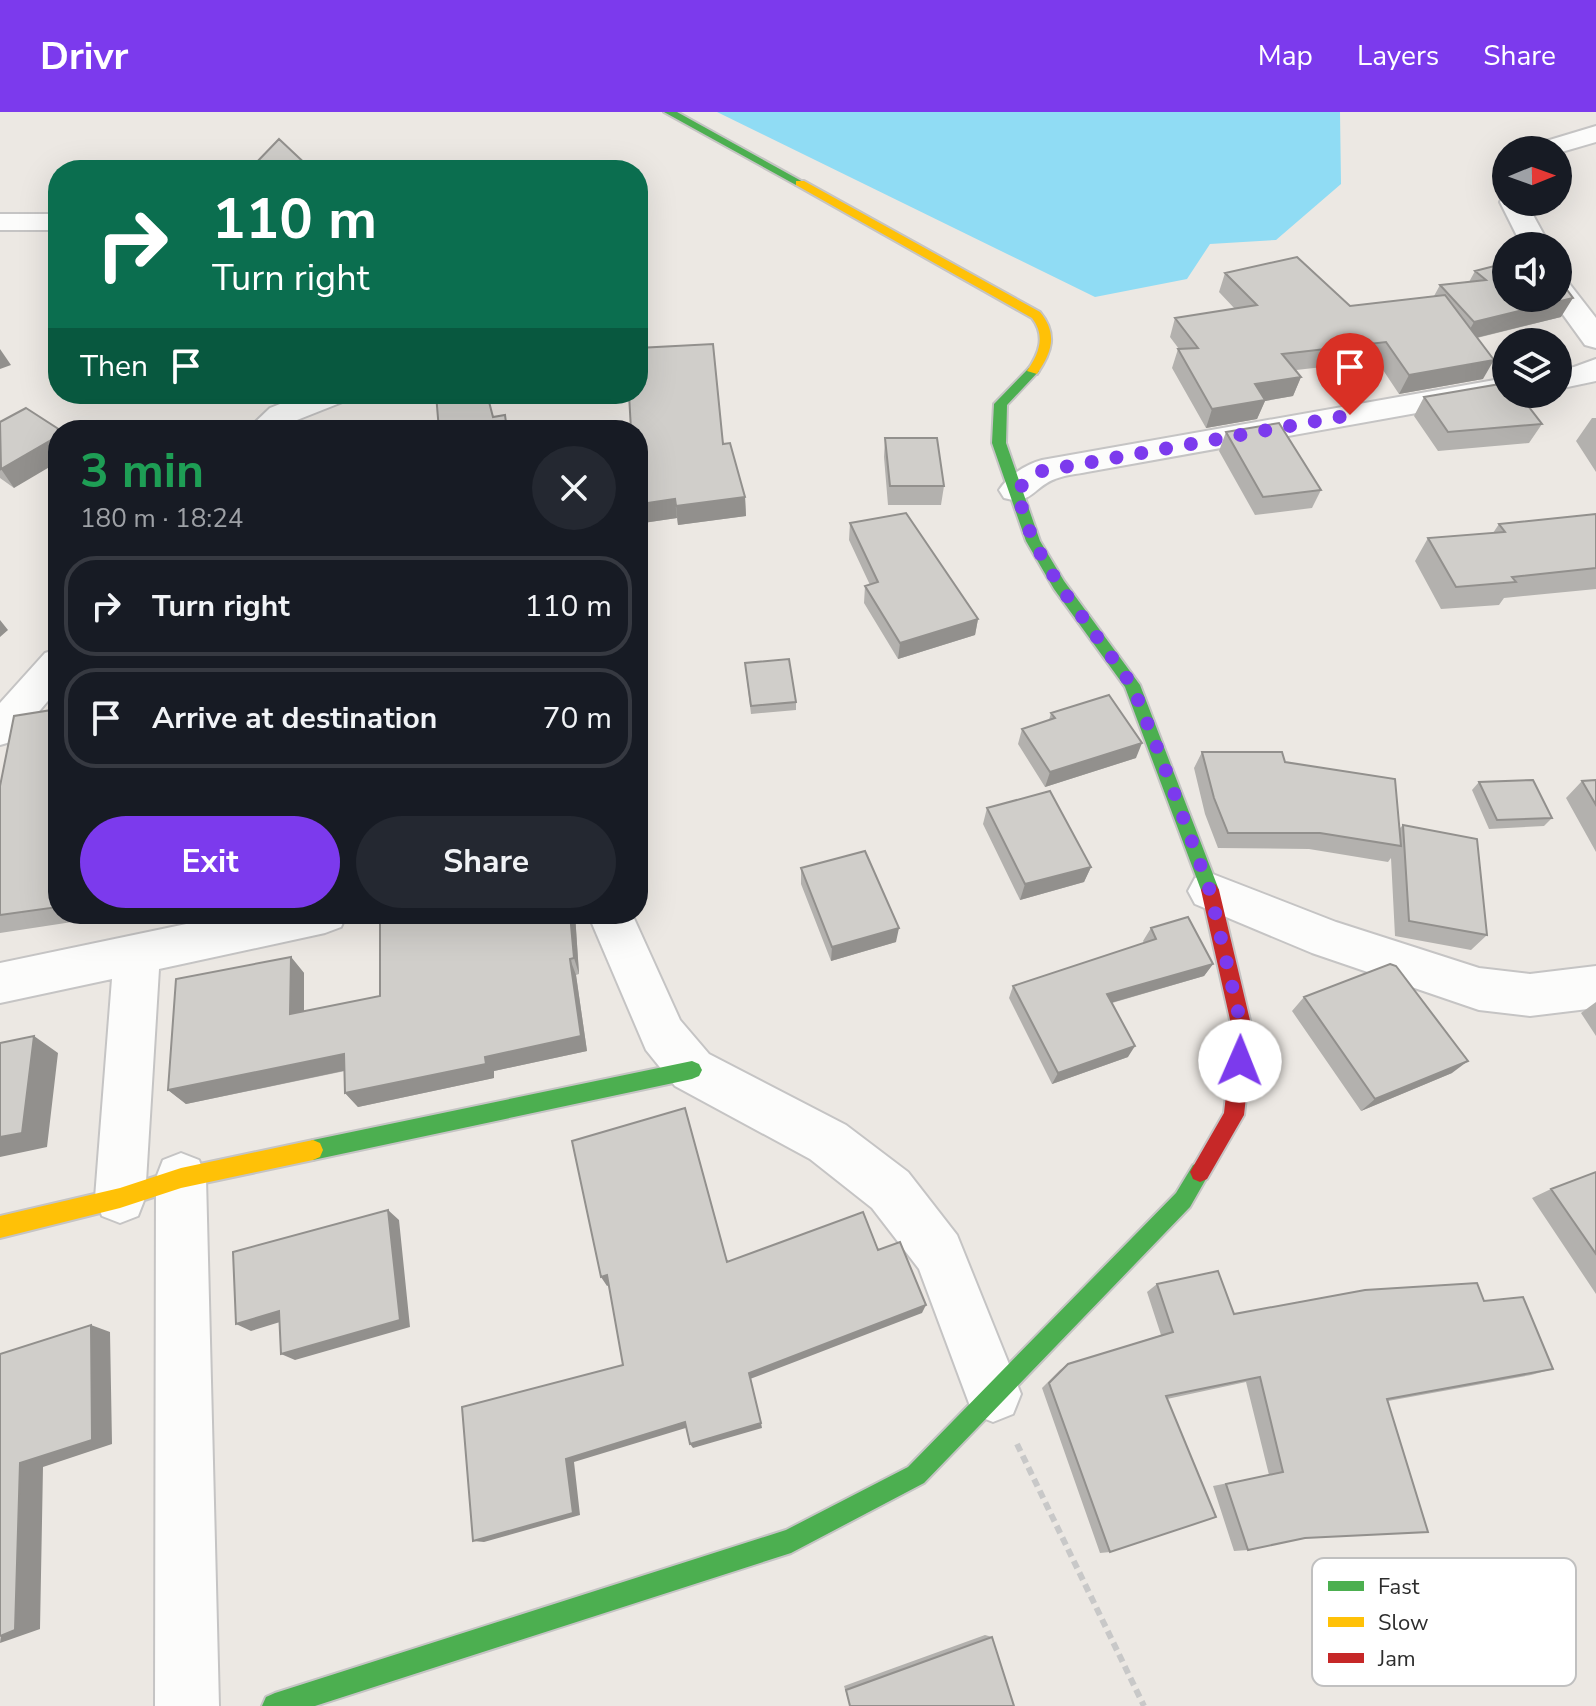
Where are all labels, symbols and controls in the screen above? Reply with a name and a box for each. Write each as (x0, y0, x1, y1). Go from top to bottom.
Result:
text: Drivr (40, 31, 128, 82)
text: Map (1258, 37, 1313, 75)
text: Layers (1357, 37, 1439, 75)
text: Share (1483, 37, 1556, 75)
north arrow (1492, 136, 1572, 216)
map controls (1492, 136, 1572, 408)
text: 110 m (212, 181, 377, 258)
icon: right (80, 192, 184, 296)
button: sound (1492, 232, 1572, 312)
text: Turn right (212, 254, 369, 303)
button: layers (1492, 328, 1572, 408)
pin (1316, 333, 1384, 415)
icon: arrive (164, 344, 208, 388)
icon: arrive (1328, 345, 1372, 389)
text: Then (80, 346, 148, 387)
text: 3 min (80, 438, 204, 504)
button: close (532, 446, 616, 530)
text: 180 m · 18:24 (80, 501, 243, 536)
icon: right (84, 584, 128, 628)
text: Turn right (152, 586, 290, 627)
text: 110 m (525, 586, 612, 627)
icon: arrive (84, 696, 128, 740)
text: Arrive at destination (152, 698, 437, 739)
text: 70 m (543, 698, 612, 739)
button: Exit (80, 816, 340, 908)
button: Share (356, 816, 616, 908)
position arrow (1198, 1019, 1282, 1103)
legend (1312, 1558, 1576, 1686)
text: Fast (1378, 1572, 1420, 1602)
text: Slow (1378, 1608, 1429, 1638)
text: Jam (1377, 1644, 1416, 1674)

